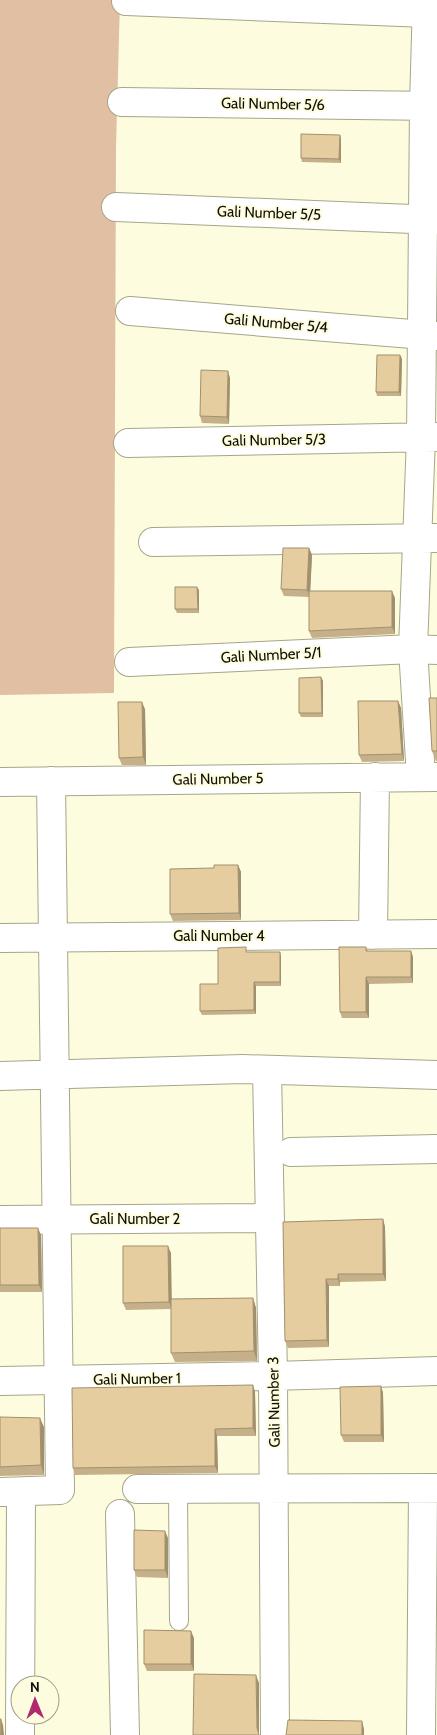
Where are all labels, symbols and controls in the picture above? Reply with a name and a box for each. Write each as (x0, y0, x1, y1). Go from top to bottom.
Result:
street label: Gali Number 5/6 (221, 94, 325, 114)
street label: Gali Number 5/5 (217, 202, 321, 224)
street label: Gali Number 5/4 (223, 310, 329, 337)
street label: Gali Number 5/3 (222, 430, 326, 450)
street label: Gali Number 5/1 (220, 643, 322, 667)
street label: Gali Number 5 (172, 769, 264, 789)
street label: Gali Number 4 (173, 927, 265, 945)
street label: Gali Number 2 (90, 1210, 181, 1228)
street label: Gali Number 3 (264, 1356, 284, 1448)
street label: Gali Number 1 (93, 1369, 181, 1389)
north arrow (10, 1675, 60, 1725)
text: N (30, 1678, 40, 1696)

